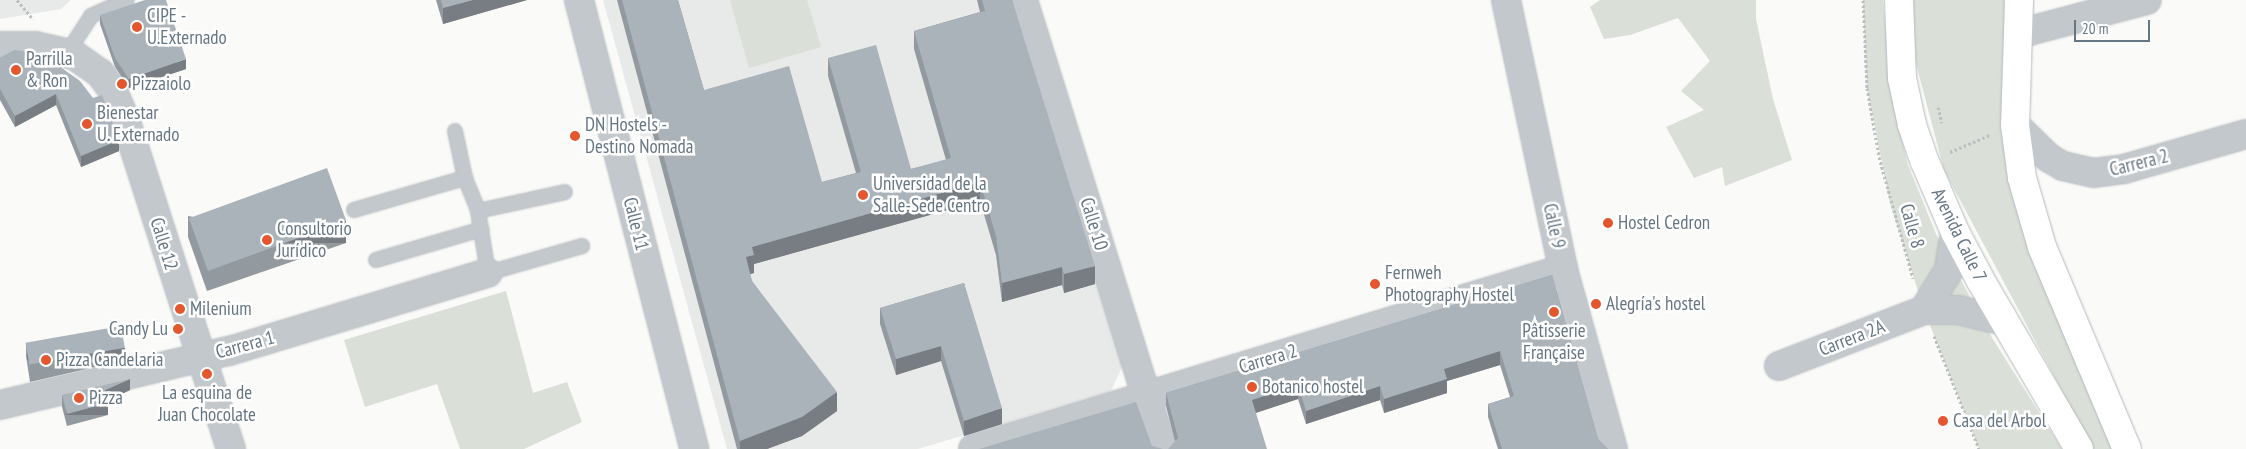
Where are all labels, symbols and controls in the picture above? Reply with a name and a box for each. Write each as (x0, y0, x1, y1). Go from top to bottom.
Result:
place label: CIPE - U.Externado (147, 5, 227, 49)
scale bar (2076, 10, 2152, 42)
text: 20 m (2082, 19, 2108, 38)
marker: CIPE - U.Externado (131, 21, 143, 33)
place label: Parrilla & Ron (26, 48, 73, 92)
marker: Parrilla & Ron (10, 64, 22, 76)
place label: Pizzaiolo (132, 73, 191, 95)
marker: Pizzaiolo (116, 78, 128, 90)
place label: Bienestar U. Externado (97, 102, 181, 146)
place label: DN Hostels - Destino Nomada (585, 114, 693, 158)
marker: Bienestar U. Externado (81, 118, 93, 130)
marker: DN Hostels - Destino Nomada (569, 130, 581, 142)
street label: Carrera 2 (2107, 145, 2171, 181)
place label: Universidad de la Salle-Sede Centro (873, 173, 990, 217)
street label: Avenida Calle 7 (1927, 184, 1991, 286)
marker: Universidad de la Salle-Sede Centro (857, 189, 869, 201)
street label: Calle 11 (618, 195, 654, 253)
street label: Calle 10 (1075, 195, 1113, 253)
street label: Calle 9 (1538, 201, 1570, 251)
street label: Calle 8 (1895, 201, 1929, 251)
place label: Hostel Cedron (1618, 212, 1710, 234)
street label: Calle 12 (145, 215, 183, 273)
marker: Hostel Cedron (1602, 217, 1614, 229)
place label: Consultorio Jurídico (277, 218, 352, 262)
marker: Consultorio Jurídico (261, 234, 273, 246)
place label: Fernweh Photography Hostel (1385, 262, 1514, 306)
marker: Fernweh Photography Hostel (1369, 278, 1381, 290)
place label: Alegría's hostel (1606, 293, 1705, 315)
place label: Milenium (190, 298, 252, 320)
marker: Alegría's hostel (1590, 298, 1602, 310)
marker: Milenium (174, 303, 186, 315)
marker: Pâtisserie Française (1548, 306, 1560, 318)
street label: Carrera 2A (1816, 315, 1888, 361)
place label: Candy Lu (108, 318, 168, 340)
place label: Pâtisserie Française (1522, 320, 1586, 364)
marker: Candy Lu (172, 323, 184, 335)
street label: Carrera 1 (213, 326, 277, 364)
street label: Carrera 2 (1236, 339, 1300, 379)
place label: Pizza Candelaria (56, 349, 163, 371)
marker: Pizza Candelaria (40, 354, 52, 366)
marker: La esquina de Juan Chocolate (201, 368, 213, 380)
place label: Botanico hostel (1262, 376, 1363, 398)
marker: Botanico hostel (1246, 381, 1258, 393)
place label: La esquina de Juan Chocolate (158, 382, 256, 426)
place label: Pizza (89, 387, 123, 409)
marker: Pizza (73, 392, 85, 404)
place label: Casa del Arbol (1953, 410, 2047, 432)
marker: Casa del Arbol (1937, 415, 1949, 427)

